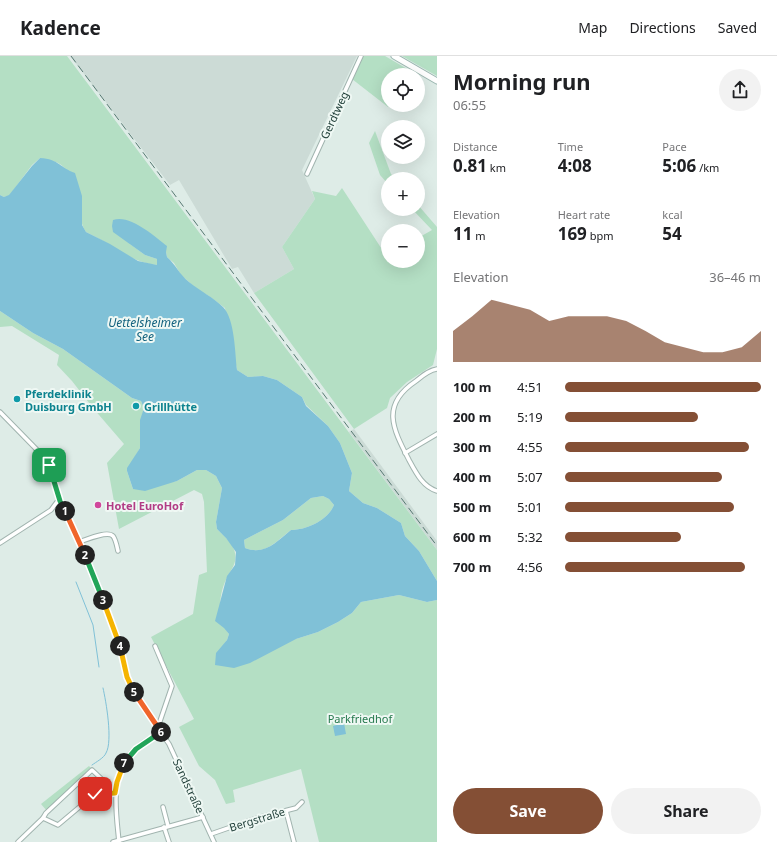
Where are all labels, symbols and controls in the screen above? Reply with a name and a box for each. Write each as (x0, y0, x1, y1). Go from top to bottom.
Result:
text: Kadence (20, 15, 101, 41)
text: Map (578, 18, 607, 37)
text: Directions (629, 18, 696, 37)
text: Saved (718, 18, 757, 37)
text: Morning run (453, 66, 591, 96)
map controls (381, 68, 425, 268)
button: locate (381, 68, 425, 112)
button: share (719, 69, 761, 111)
street label: Gerdtweg (316, 89, 352, 141)
text: 06:55 (453, 96, 486, 114)
button: layers (381, 120, 425, 164)
text: Distance (453, 139, 498, 154)
text: Time (558, 139, 583, 154)
text: Pace (662, 139, 687, 154)
text: 0.81 (453, 154, 487, 177)
text: 4:08 (558, 154, 592, 177)
text: 5:06 (662, 154, 696, 177)
text: km (487, 160, 506, 175)
text: /km (696, 160, 719, 175)
button: + (381, 172, 425, 216)
text: Elevation (453, 207, 500, 222)
text: Heart rate (558, 207, 610, 222)
text: kcal (662, 207, 683, 222)
text: 11 (453, 222, 472, 245)
text: 169 (558, 222, 587, 245)
text: 54 (662, 222, 682, 245)
button: − (381, 224, 425, 268)
text: m (472, 228, 486, 243)
text: bpm (587, 228, 614, 243)
text: Elevation (453, 268, 509, 286)
text: 36–46 m (709, 268, 761, 286)
water label: Uettelsheimer See (108, 314, 183, 345)
text: 100 m (453, 378, 491, 396)
text: 4:51 (517, 378, 543, 396)
place label: Pferdeklinik Duisburg GmbH (25, 386, 112, 414)
marker: Pferdeklinik Duisburg GmbH (12, 394, 22, 404)
place label: Grillhütte (144, 399, 198, 414)
marker: Grillhütte (131, 401, 141, 411)
text: 200 m (453, 408, 491, 426)
text: 5:19 (517, 408, 543, 426)
text: 300 m (453, 438, 491, 456)
text: 4:55 (517, 438, 543, 456)
pin (32, 448, 66, 482)
icon: arrive (38, 454, 60, 476)
text: 400 m (453, 468, 491, 486)
text: 5:07 (517, 468, 543, 486)
place label: Hotel EuroHof (106, 498, 184, 513)
text: 500 m (453, 498, 491, 516)
text: 5:01 (517, 498, 543, 516)
marker: Hotel EuroHof (93, 500, 103, 510)
pin: 1 (55, 501, 75, 521)
text: 1 (62, 503, 68, 518)
text: 600 m (453, 528, 491, 546)
text: 5:32 (517, 528, 543, 546)
pin: 2 (75, 545, 95, 565)
text: 2 (82, 547, 88, 562)
text: 700 m (453, 558, 491, 576)
text: 4:56 (517, 558, 543, 576)
pin: 3 (93, 590, 113, 610)
text: 3 (100, 592, 106, 607)
pin: 4 (110, 636, 130, 656)
text: 4 (117, 638, 123, 653)
pin: 5 (124, 682, 144, 702)
text: 5 (131, 684, 137, 699)
park label: Parkfriedhof (328, 711, 394, 726)
pin: 6 (151, 722, 171, 742)
text: 6 (158, 724, 164, 739)
pin: 7 (114, 753, 134, 773)
text: 7 (121, 755, 127, 770)
street label: Sandstraße (170, 756, 208, 816)
pin (78, 777, 112, 811)
icon: check (84, 783, 106, 805)
button: Save (453, 788, 603, 834)
button: Share (611, 788, 761, 834)
street label: Bergstraße (227, 803, 287, 835)

